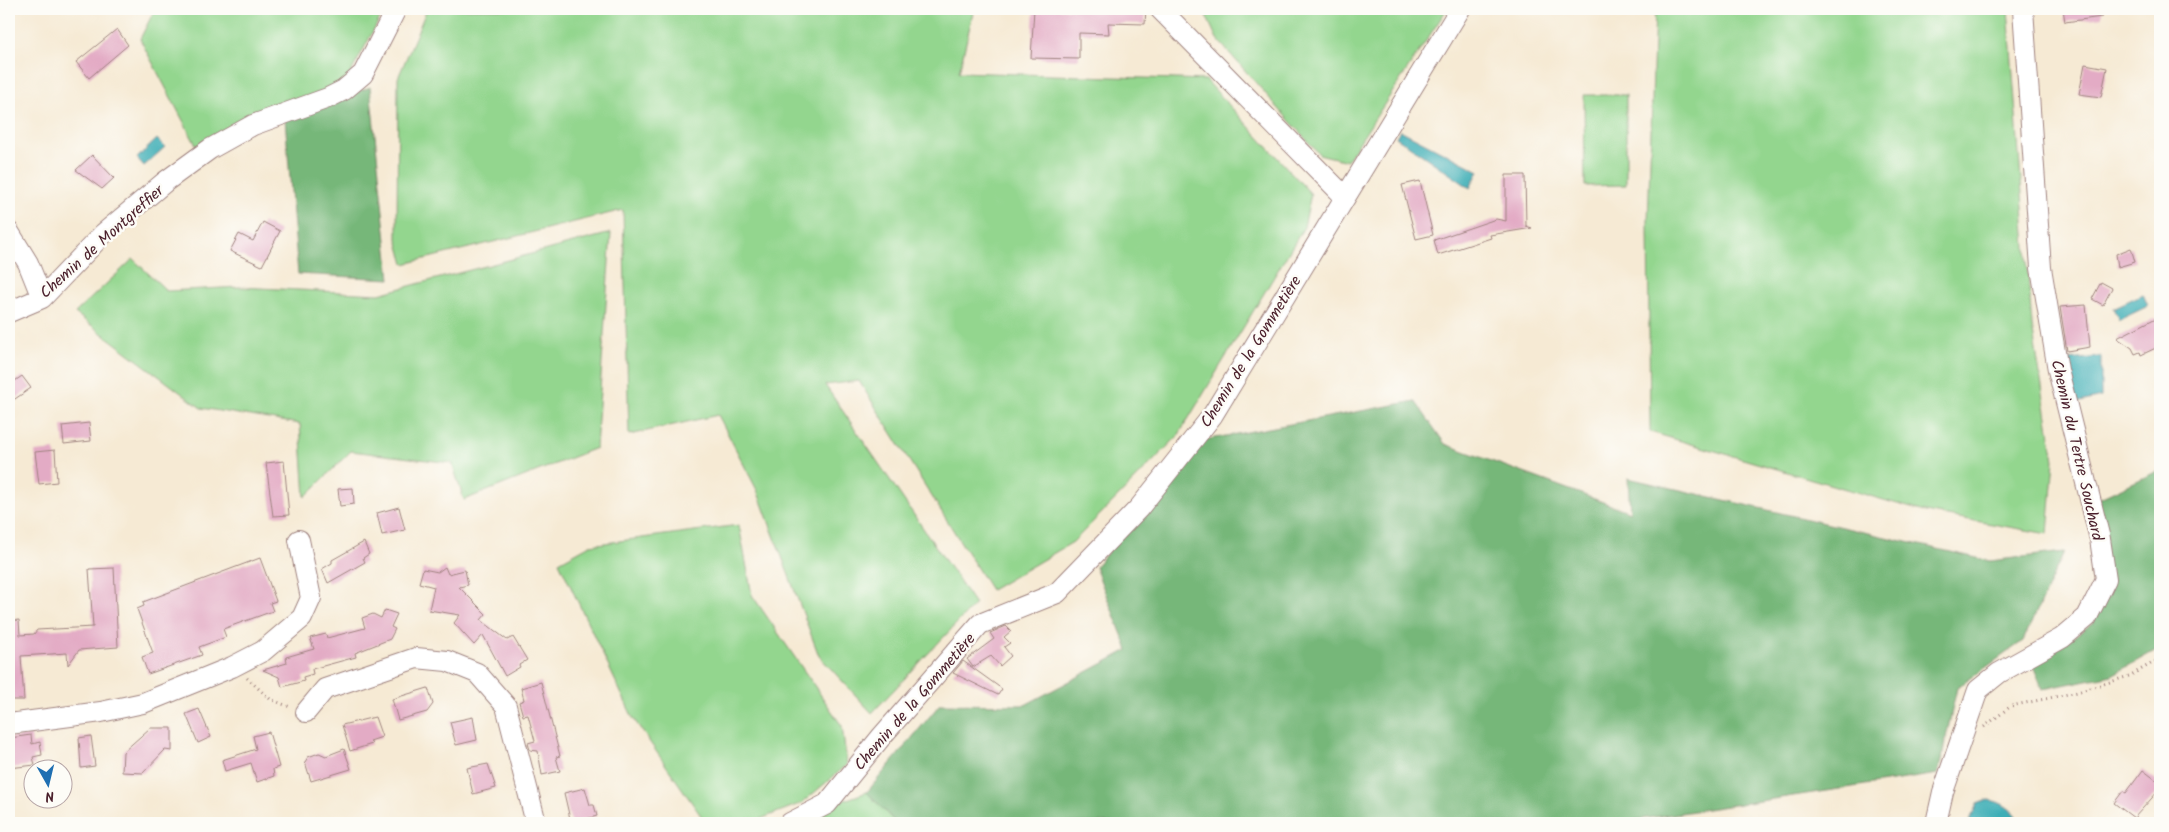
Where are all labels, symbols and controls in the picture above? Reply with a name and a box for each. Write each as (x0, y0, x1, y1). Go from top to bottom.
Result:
street label: Chemin de Montgreffier (34, 178, 171, 305)
street label: Chemin de la Gommetière (1194, 271, 1308, 433)
street label: Chemin du Tertre Souchard (2044, 357, 2110, 544)
street label: Chemin de la Gommetière (848, 628, 982, 776)
north arrow (22, 760, 72, 810)
text: N (44, 784, 56, 807)

